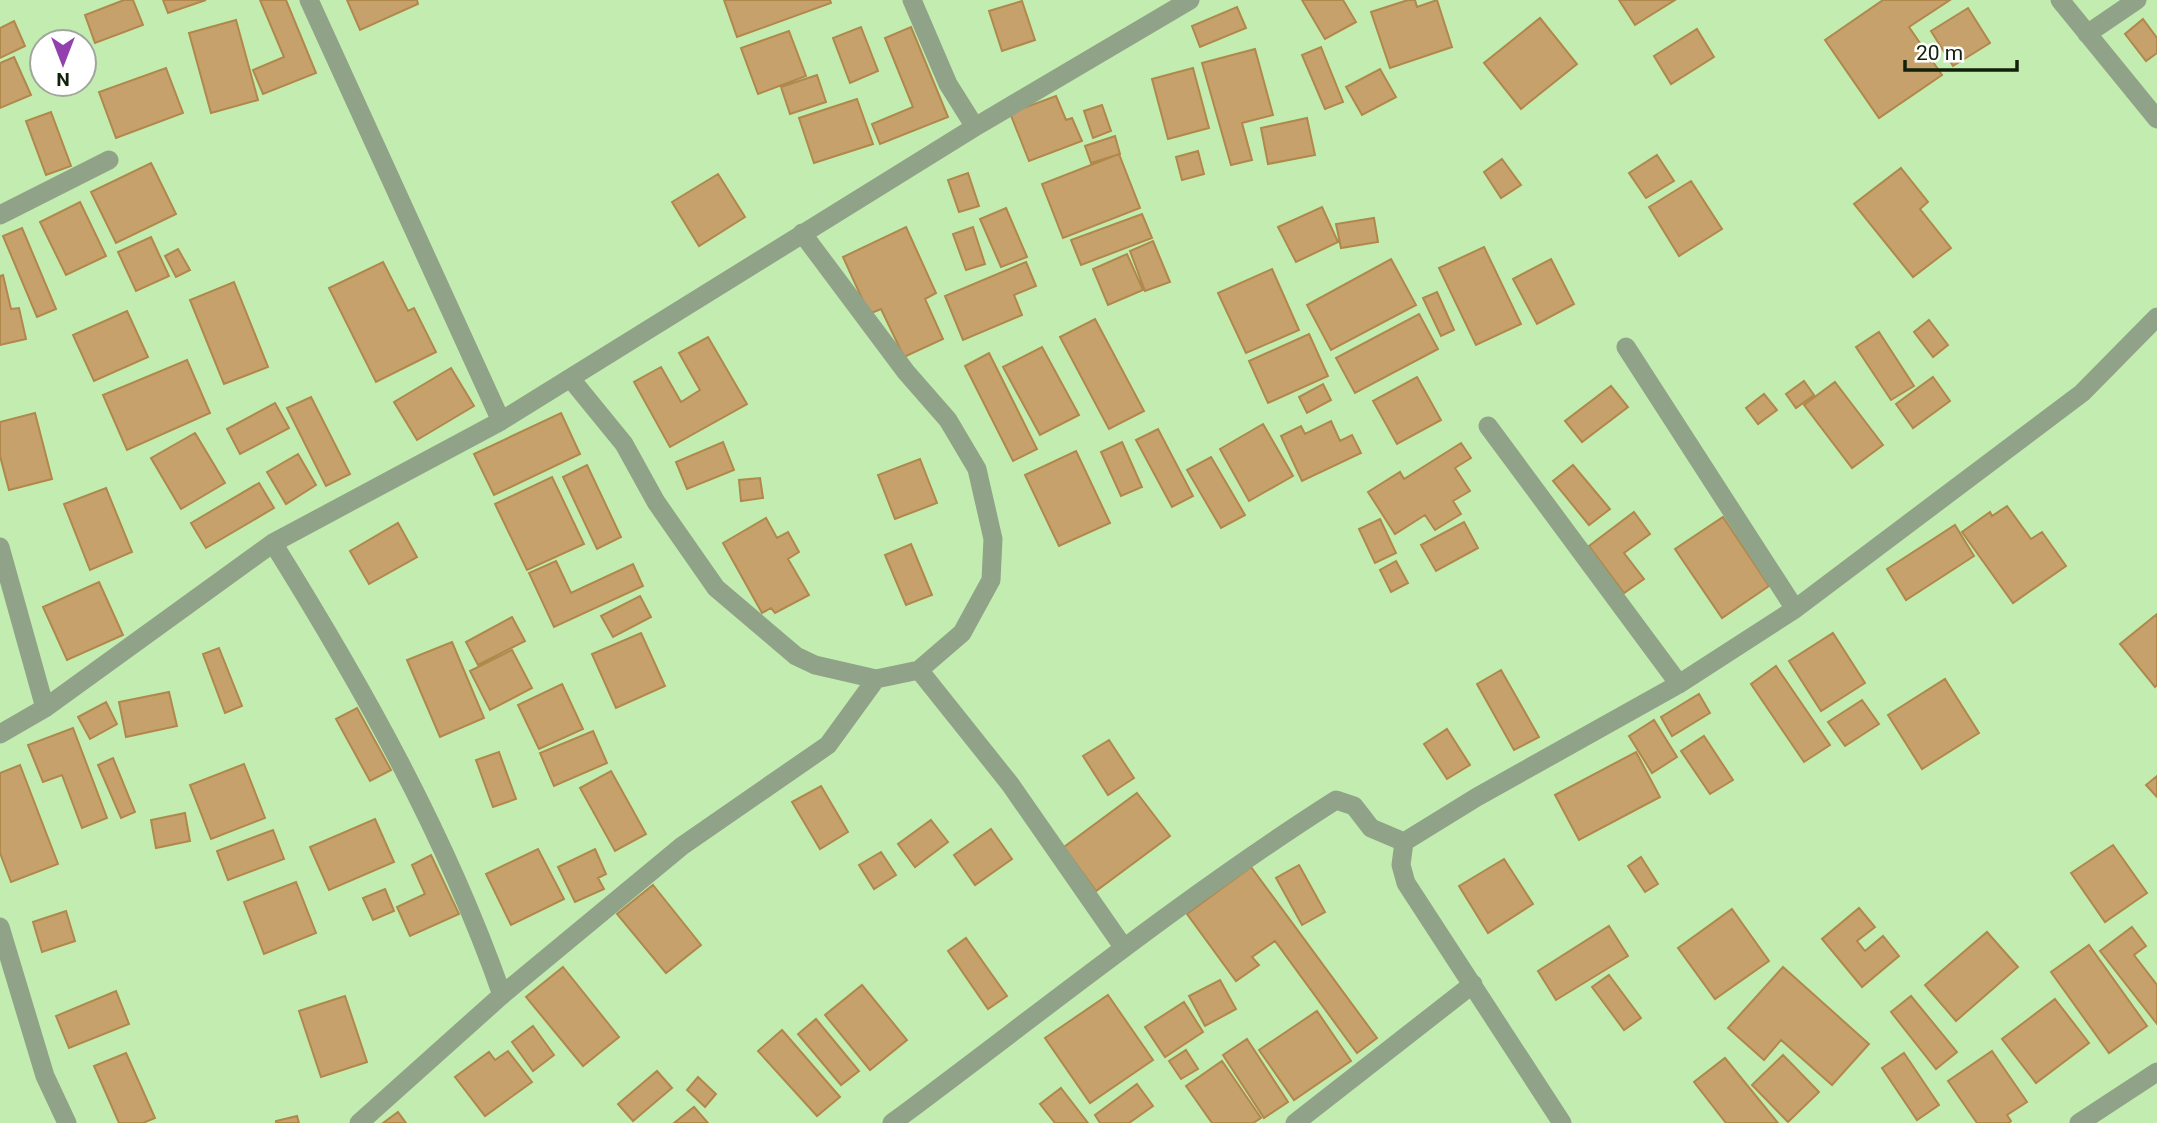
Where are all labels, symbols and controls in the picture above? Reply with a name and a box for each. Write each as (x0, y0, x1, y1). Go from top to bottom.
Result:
north arrow (28, 28, 98, 98)
scale bar (1905, 28, 2017, 72)
text: 20 m (1916, 41, 1963, 65)
text: N (56, 68, 70, 91)

